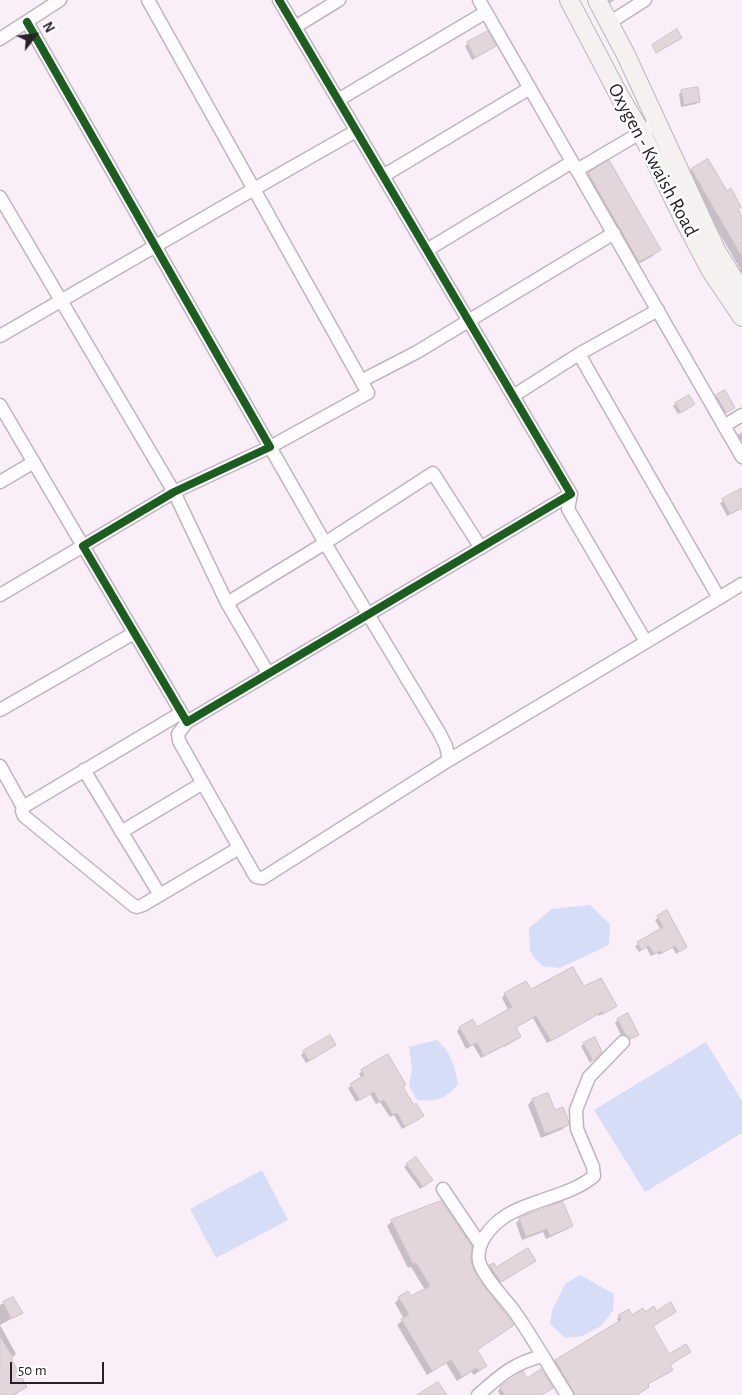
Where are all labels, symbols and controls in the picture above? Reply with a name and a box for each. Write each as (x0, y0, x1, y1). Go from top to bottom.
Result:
north arrow (10, 10, 60, 60)
text: N (39, 20, 56, 35)
street label: Oxygen - Kwaish Road (602, 79, 704, 241)
scale bar (12, 1352, 106, 1384)
text: 50 m (18, 1363, 47, 1378)

